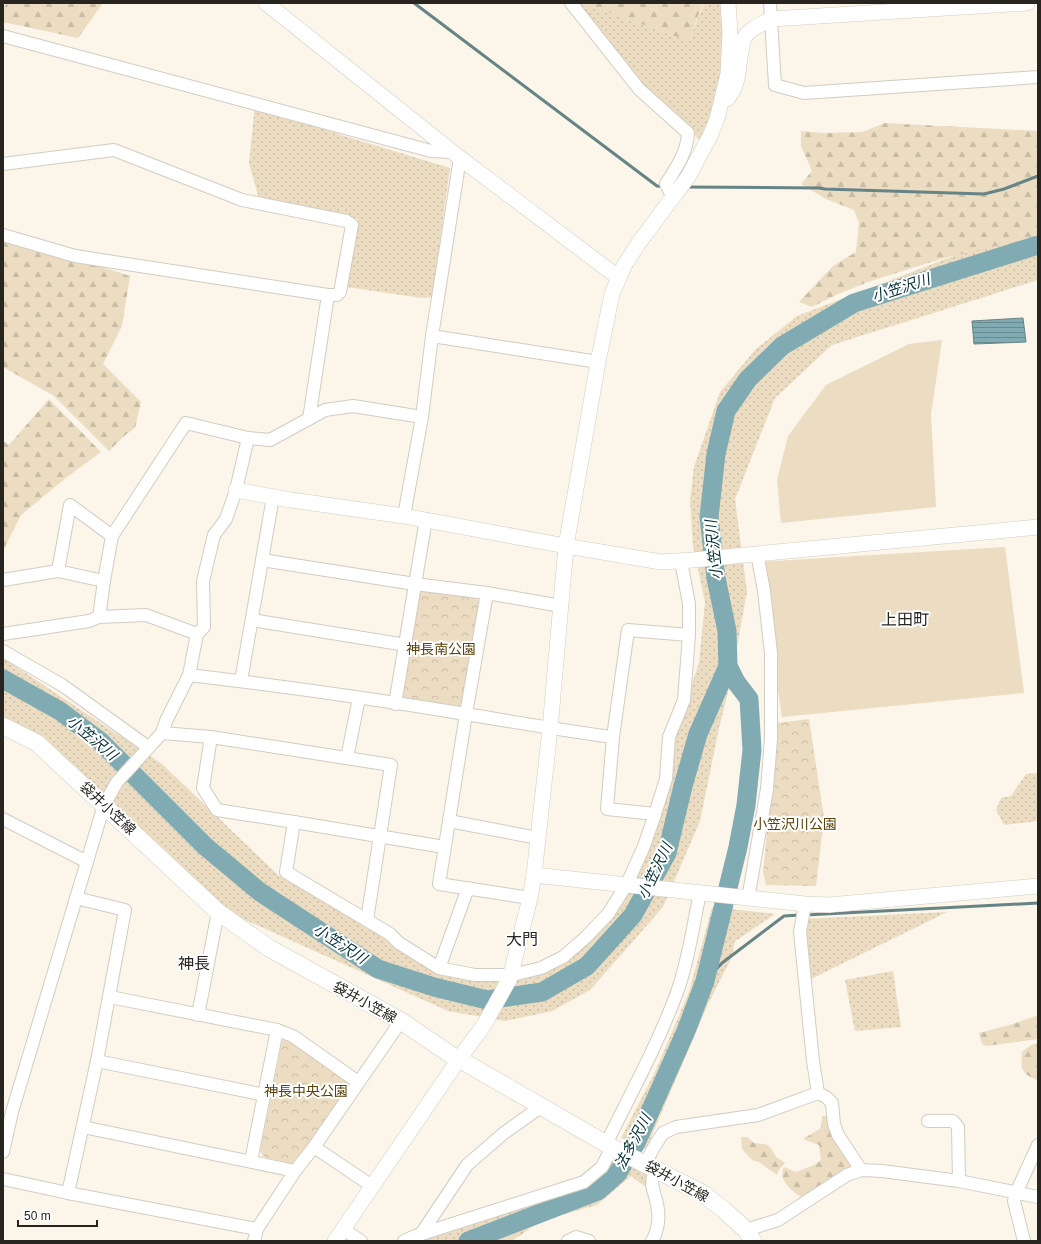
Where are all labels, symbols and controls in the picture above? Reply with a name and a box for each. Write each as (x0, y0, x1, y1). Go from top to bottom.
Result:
water label: 小笠沢川 (870, 270, 934, 305)
water label: 小笠沢川 (702, 517, 725, 581)
district label: 上田町 (881, 611, 929, 628)
park label: 神長南公園 (406, 641, 476, 657)
water label: 小笠沢川 (64, 712, 122, 765)
street label: 袋井小笠線 (77, 778, 139, 838)
park label: 小笠沢川公園 (753, 816, 837, 832)
water label: 小笠沢川 (634, 838, 676, 901)
water label: 小笠沢川 (310, 920, 372, 968)
district label: 大門 (506, 931, 538, 948)
district label: 神長 (178, 955, 210, 972)
street label: 袋井小笠線 (331, 978, 399, 1026)
park label: 神長中央公園 (264, 1083, 348, 1099)
water label: 法多沢川 (611, 1110, 655, 1172)
street label: 袋井小笠線 (643, 1157, 711, 1205)
scale bar (18, 1202, 97, 1228)
text: 50 m (24, 1209, 51, 1223)

